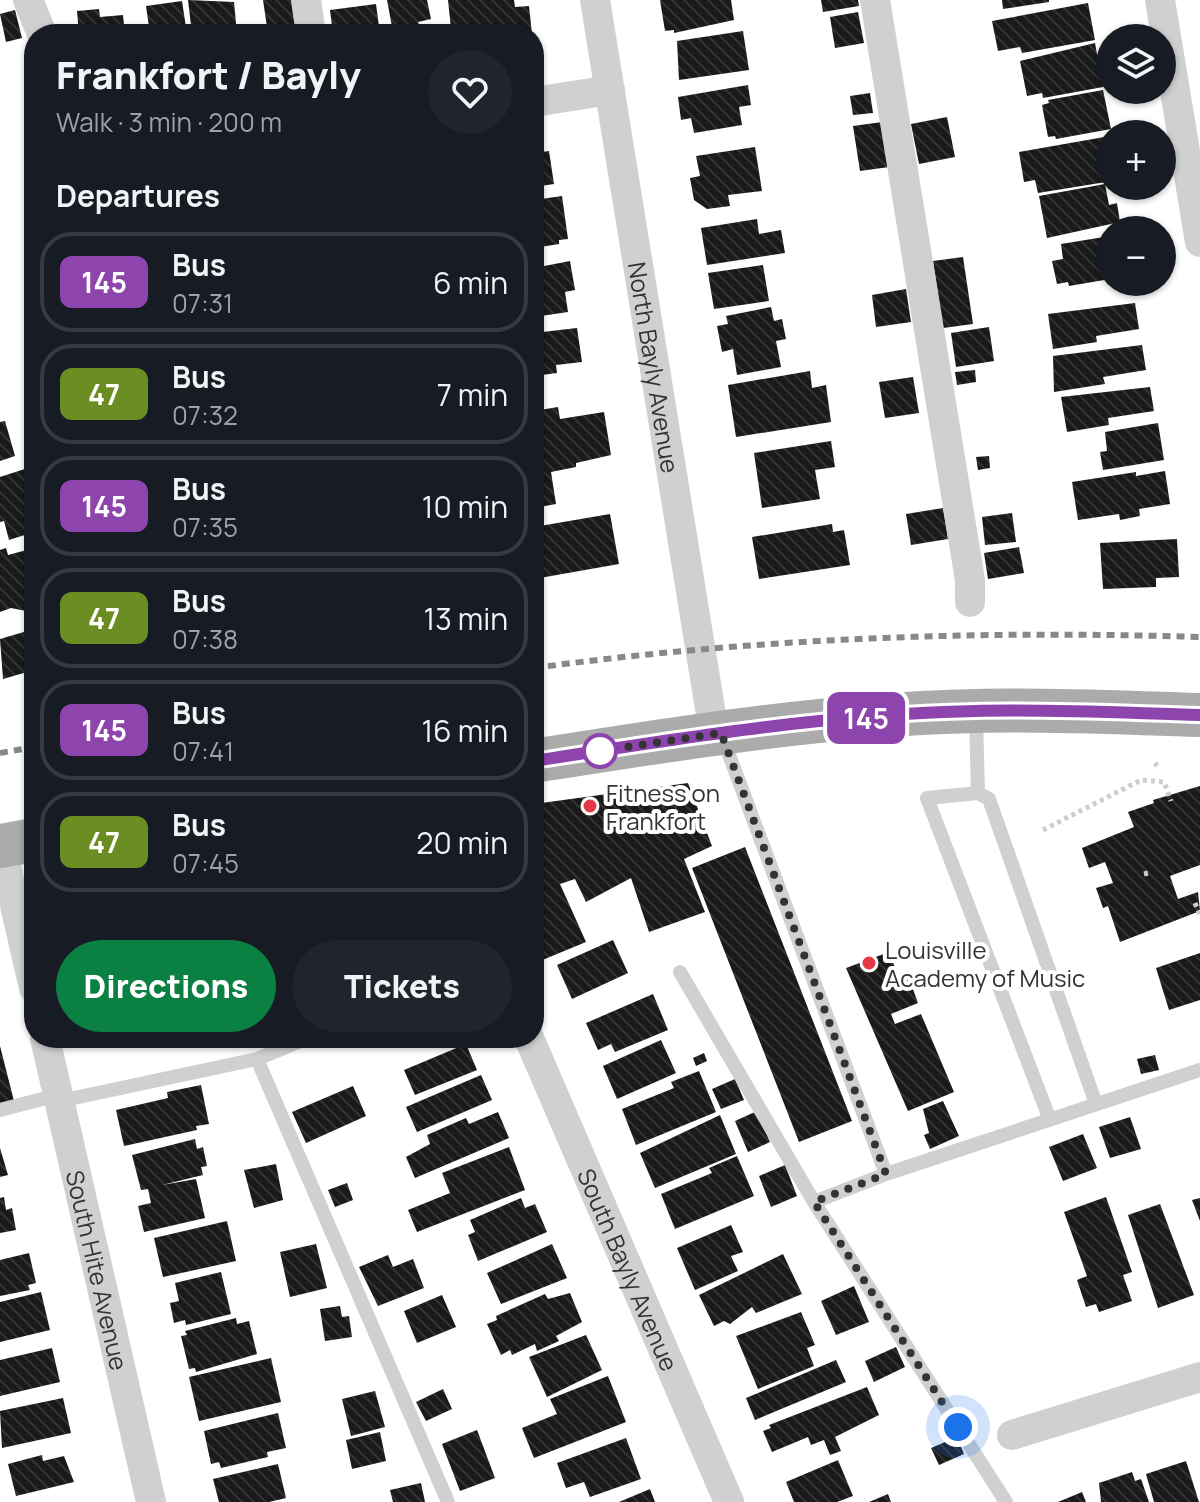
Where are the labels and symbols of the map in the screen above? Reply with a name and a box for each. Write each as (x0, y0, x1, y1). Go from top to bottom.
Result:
street label: North Bayly Avenue (621, 259, 688, 475)
line badge: 145 (820, 692, 912, 744)
unlabelled marker (583, 734, 617, 768)
place label: Fitness on Frankfort (606, 776, 720, 837)
marker: Fitness on Frankfort (581, 797, 599, 815)
place label: Louisville Academy of Music (885, 933, 1085, 994)
marker: Louisville Academy of Music (860, 954, 878, 972)
street label: South Bayly Avenue (571, 1163, 687, 1376)
street label: South Hite Avenue (59, 1167, 137, 1373)
your location (938, 1407, 978, 1447)

